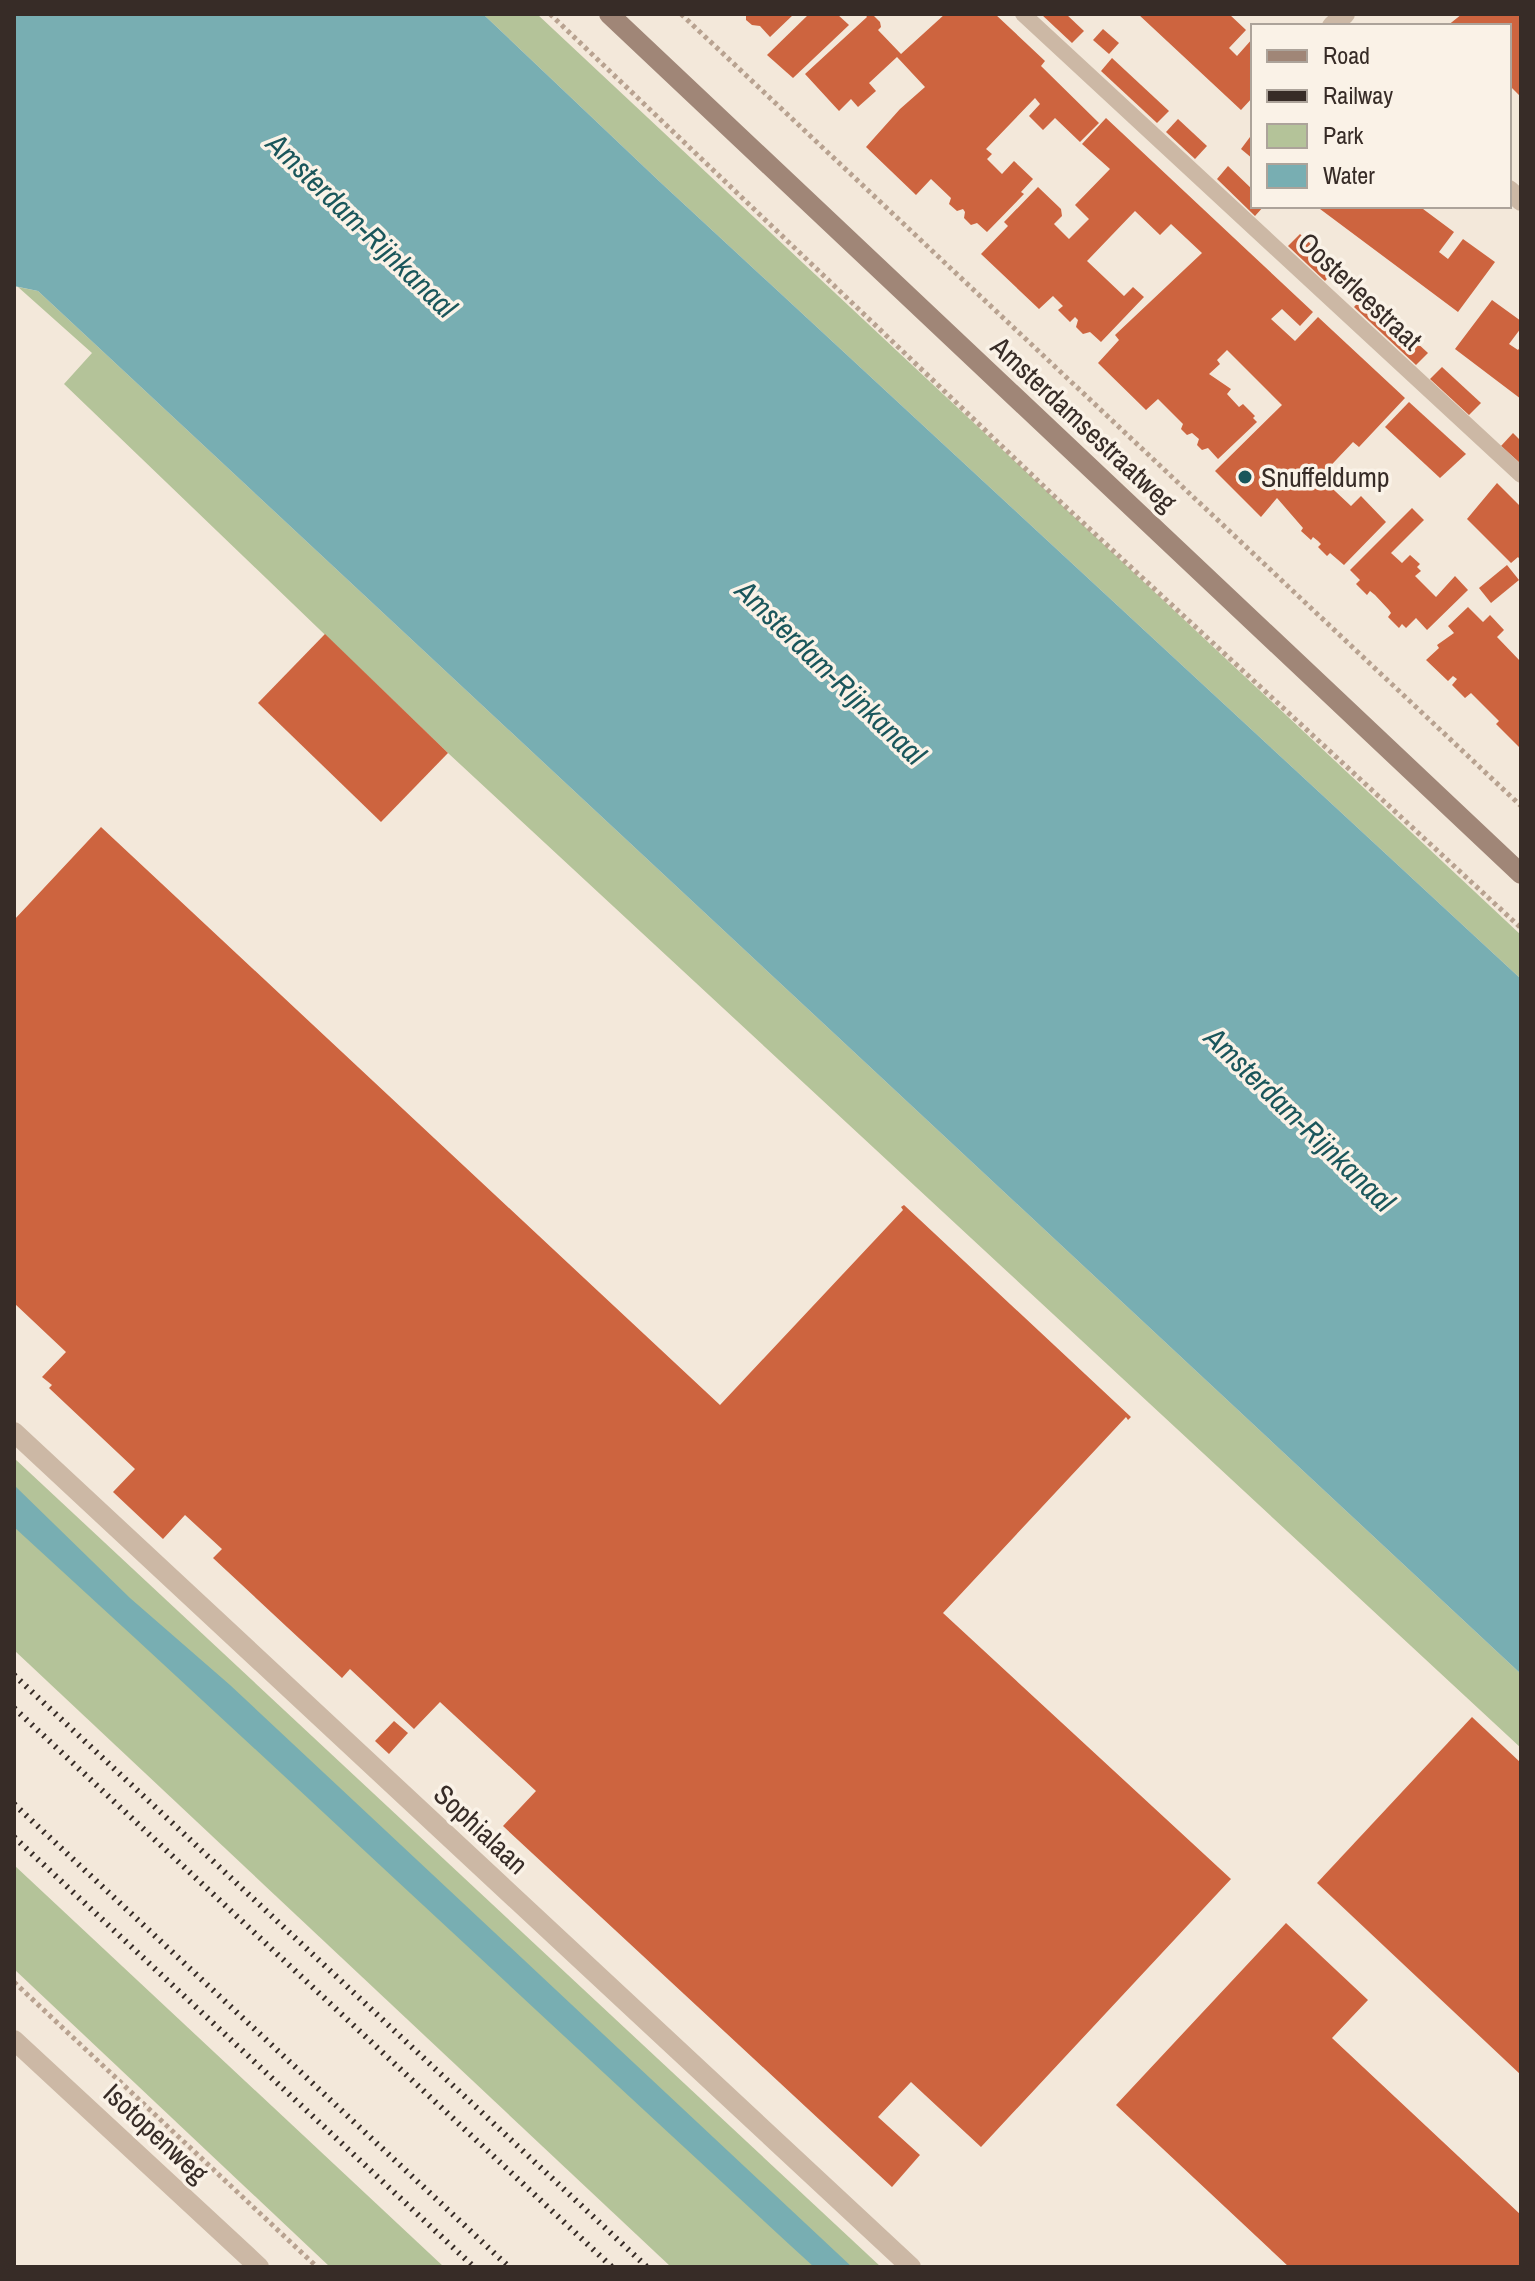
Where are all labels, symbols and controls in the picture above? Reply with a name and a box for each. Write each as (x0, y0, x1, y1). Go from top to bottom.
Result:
legend (1251, 24, 1511, 208)
text: Road (1323, 39, 1370, 71)
text: Railway (1323, 79, 1393, 111)
text: Park (1323, 119, 1364, 151)
water label: Amsterdam-Rijnkanaal (257, 122, 466, 327)
text: Water (1323, 159, 1375, 191)
street label: Oosterleestraat (1290, 224, 1430, 358)
street label: Amsterdamsestraatweg (982, 327, 1185, 520)
place label: Snuffeldump (1261, 458, 1390, 496)
marker: Snuffeldump (1236, 468, 1254, 486)
water label: Amsterdam-Rijnkanaal (726, 569, 935, 774)
water label: Amsterdam-Rijnkanaal (1195, 1016, 1404, 1221)
street label: Sophialaan (426, 1775, 536, 1883)
street label: Isotopenweg (95, 2075, 217, 2191)

